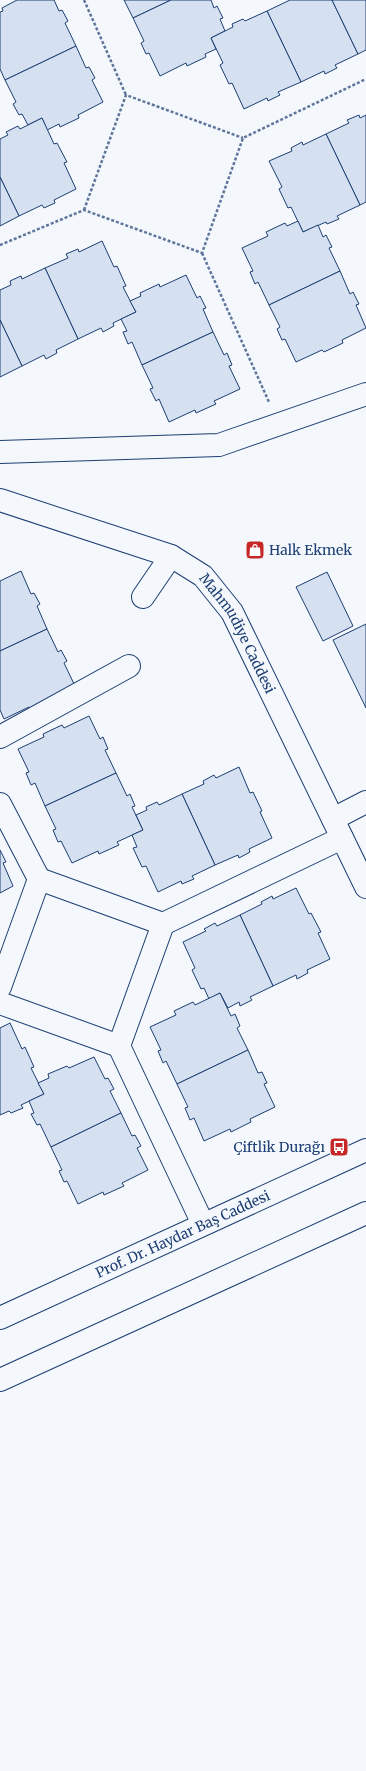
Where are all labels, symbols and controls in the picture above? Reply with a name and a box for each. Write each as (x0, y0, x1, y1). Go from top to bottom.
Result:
shop icon: Halk Ekmek (244, 539, 266, 561)
place label: Halk Ekmek (269, 541, 352, 559)
street label: Mahmudiye Caddesi (195, 569, 280, 697)
bus stop icon: Çiftlik Durağı (328, 1136, 350, 1158)
place label: Çiftlik Durağı (233, 1138, 325, 1156)
street label: Prof. Dr. Haydar Baş Caddesi (93, 1186, 273, 1282)

